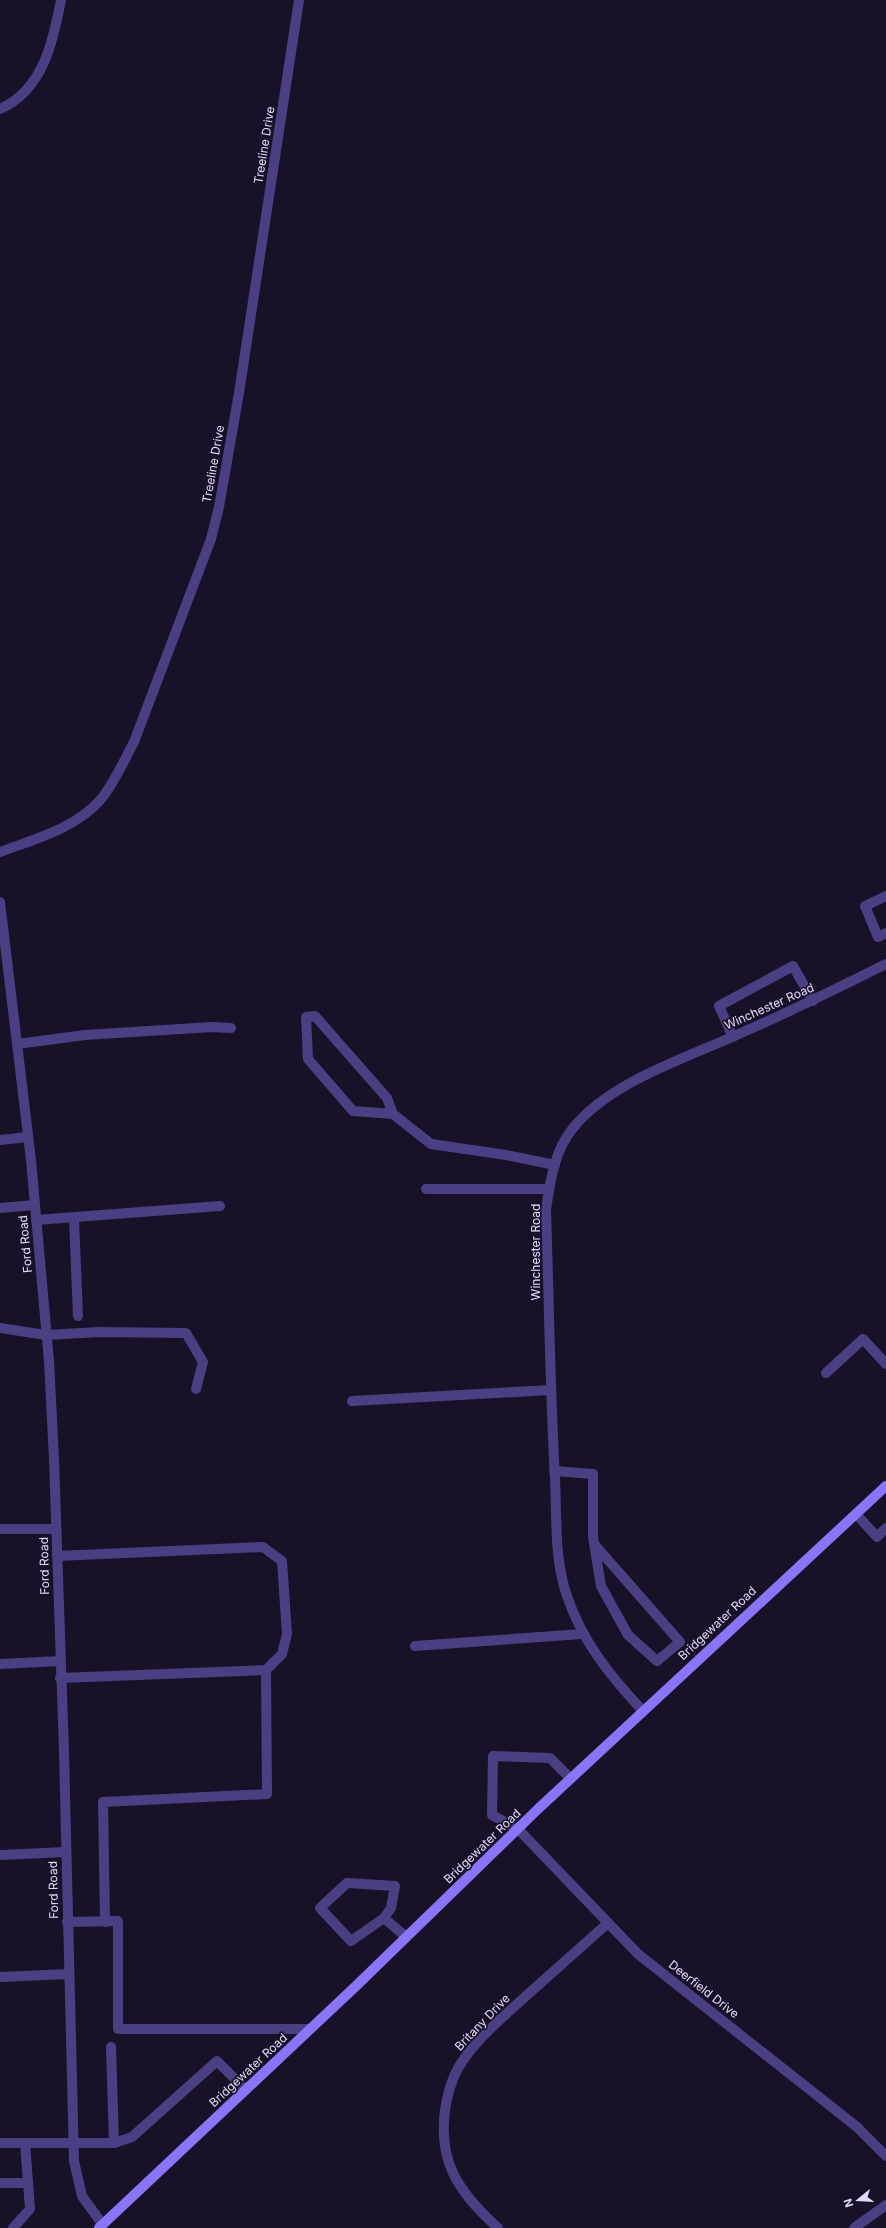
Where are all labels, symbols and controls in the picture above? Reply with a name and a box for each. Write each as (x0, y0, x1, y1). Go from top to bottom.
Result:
street label: Treeline Drive (250, 105, 278, 185)
street label: Treeline Drive (199, 424, 227, 504)
street label: Winchester Road (722, 979, 816, 1033)
street label: Winchester Road (528, 1204, 543, 1300)
street label: Ford Road (15, 1215, 35, 1273)
street label: Ford Road (36, 1537, 52, 1595)
street label: Bridgewater Road (675, 1583, 759, 1663)
street label: Bridgewater Road (440, 1805, 524, 1887)
street label: Ford Road (45, 1861, 61, 1919)
street label: Deerfield Drive (666, 1957, 742, 2021)
street label: Britany Drive (451, 1991, 513, 2053)
street label: Bridgewater Road (206, 2030, 290, 2110)
north arrow (838, 2180, 878, 2220)
text: N (841, 2197, 856, 2209)

